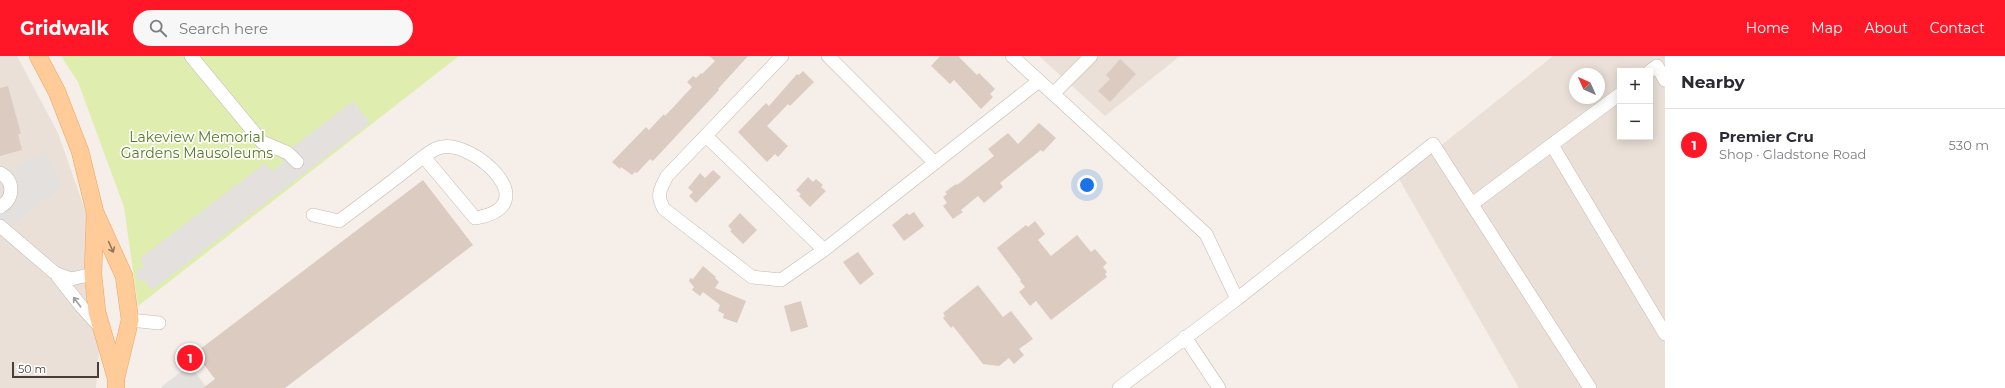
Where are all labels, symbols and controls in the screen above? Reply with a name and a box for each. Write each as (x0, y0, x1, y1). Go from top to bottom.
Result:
search box (133, 10, 413, 46)
text: Gridwalk (20, 17, 109, 40)
icon: search (147, 17, 169, 39)
text: Search here (179, 19, 268, 38)
text: Home (1746, 19, 1789, 37)
text: Map (1811, 19, 1842, 37)
text: About (1864, 19, 1908, 37)
text: Contact (1930, 19, 1985, 37)
north arrow (1569, 68, 1605, 104)
map controls (1617, 68, 1653, 140)
button: + (1617, 68, 1653, 104)
text: Nearby (1681, 72, 1745, 92)
button: − (1617, 104, 1653, 140)
text: Premier Cru (1719, 127, 1814, 146)
park label: Lakeview Memorial Gardens Mausoleums (121, 128, 273, 162)
text: 1 (1691, 137, 1697, 153)
text: 530 m (1949, 137, 1989, 153)
text: Shop · Gladstone Road (1719, 146, 1866, 162)
your location (1077, 175, 1097, 195)
one-way arrow (108, 241, 115, 253)
one-way arrow (73, 296, 81, 307)
pin: 1 (177, 343, 203, 373)
scale bar (12, 360, 99, 379)
text: 50 m (18, 362, 46, 376)

